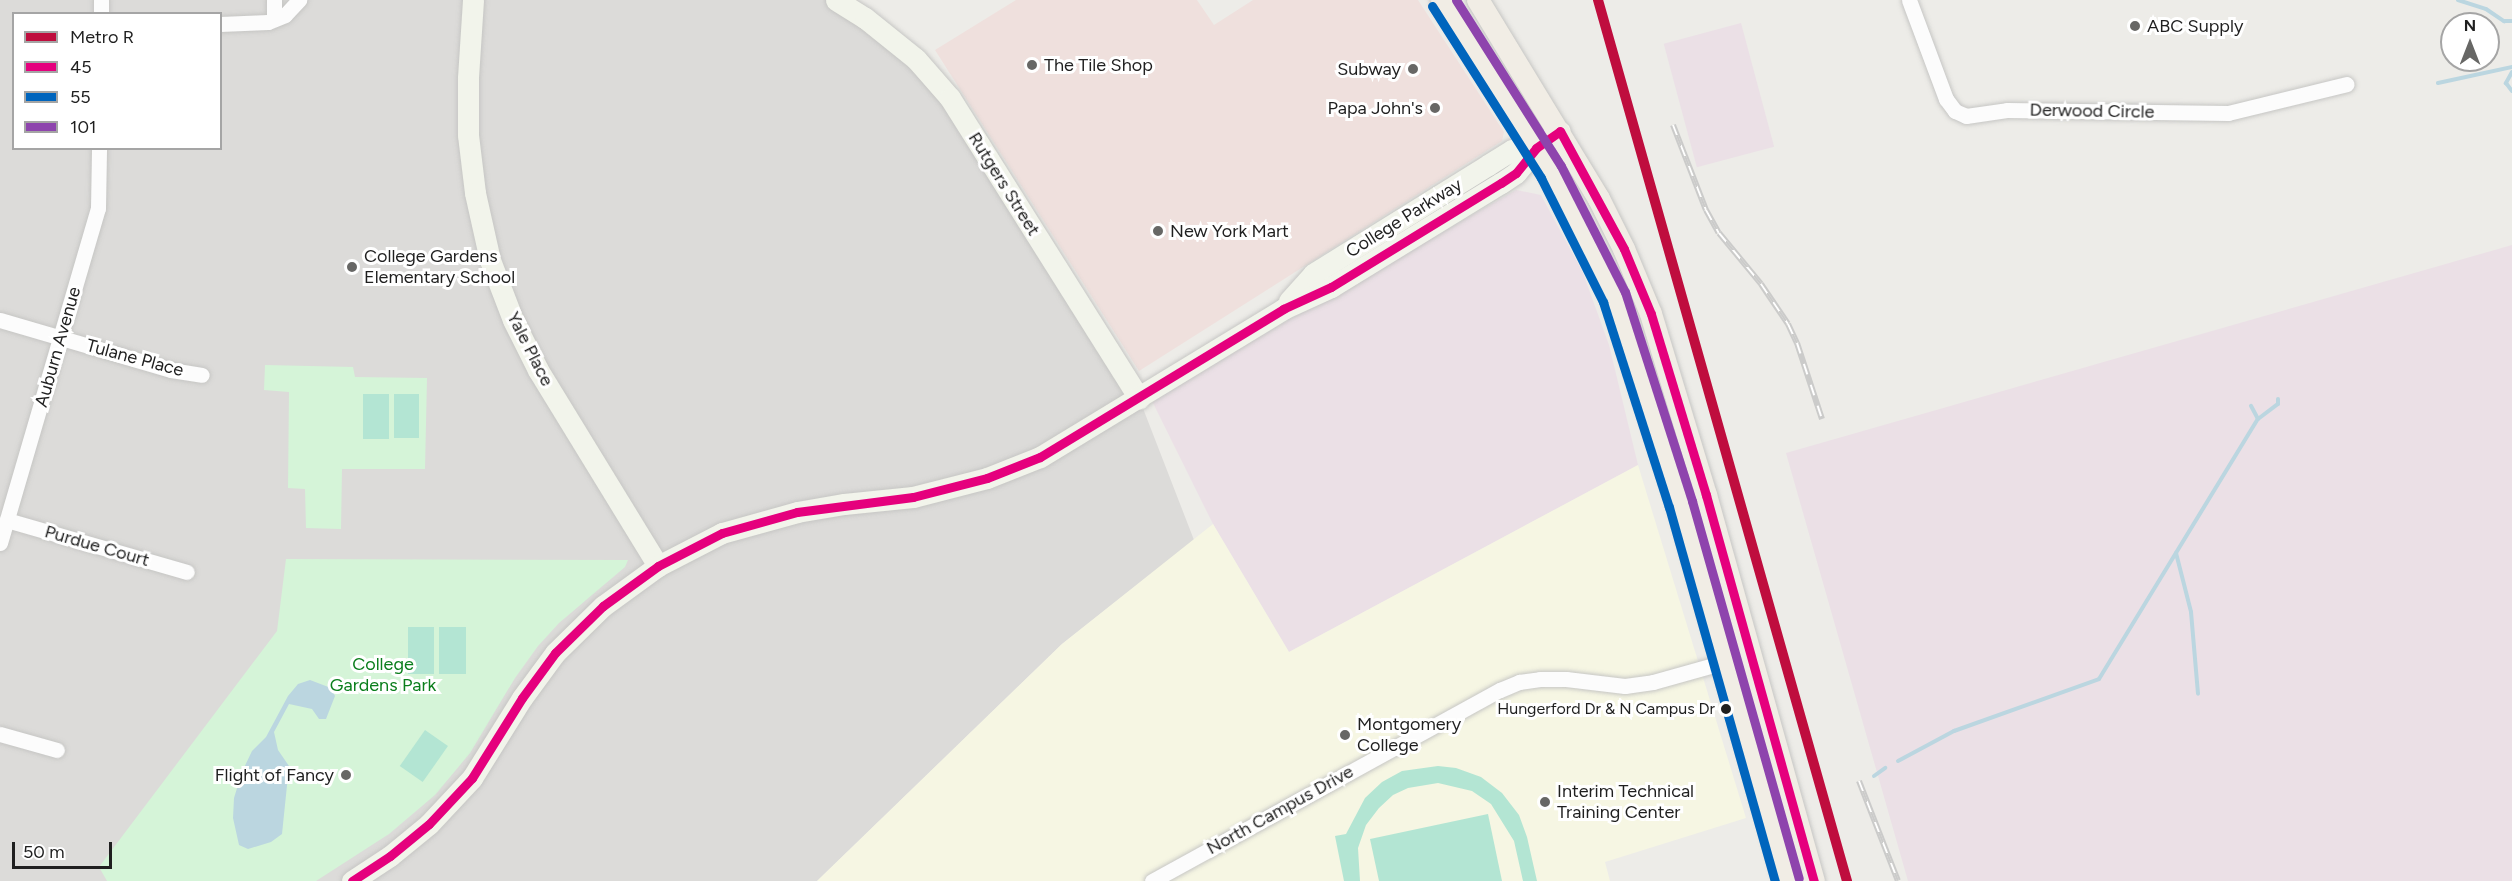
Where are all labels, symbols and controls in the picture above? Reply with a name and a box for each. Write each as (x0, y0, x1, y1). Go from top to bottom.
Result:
legend (12, 12, 222, 150)
north arrow (2440, 12, 2500, 72)
place label: ABC Supply (2147, 15, 2243, 37)
text: N (2464, 16, 2476, 35)
marker: ABC Supply (2128, 19, 2142, 33)
text: Metro R (70, 26, 134, 48)
place label: The Tile Shop (1044, 54, 1153, 76)
text: 45 (70, 56, 92, 78)
marker: The Tile Shop (1025, 58, 1039, 72)
place label: Subway (1337, 58, 1401, 80)
marker: Subway (1406, 62, 1420, 76)
text: 55 (70, 86, 91, 108)
place label: Papa John's (1328, 97, 1423, 119)
street label: Derwood Circle (2029, 99, 2155, 123)
marker: Papa John's (1428, 101, 1442, 115)
text: 101 (70, 116, 96, 138)
street label: Rutgers Street (964, 128, 1044, 240)
street label: College Parkway (1342, 174, 1466, 262)
place label: New York Mart (1170, 220, 1289, 242)
marker: New York Mart (1151, 224, 1165, 238)
place label: College Gardens Elementary School (364, 246, 515, 288)
marker: College Gardens Elementary School (345, 260, 359, 274)
street label: Auburn Avenue (30, 284, 86, 410)
street label: Yale Place (502, 308, 558, 390)
street label: Tulane Place (84, 335, 186, 381)
street label: Purdue Court (42, 521, 152, 571)
park label: College Gardens Park (330, 654, 436, 696)
place label: Hungerford Dr & N Campus Dr (1497, 699, 1715, 719)
marker: Hungerford Dr & N Campus Dr (1720, 703, 1732, 715)
place label: Montgomery College (1357, 714, 1461, 756)
marker: Montgomery College (1338, 728, 1352, 742)
street label: North Campus Drive (1203, 761, 1357, 859)
place label: Flight of Fancy (215, 764, 334, 786)
marker: Flight of Fancy (339, 768, 353, 782)
place label: Interim Technical Training Center (1557, 781, 1694, 824)
marker: Interim Technical Training Center (1538, 795, 1552, 809)
scale bar (15, 830, 116, 868)
text: 50 m (23, 841, 65, 863)

